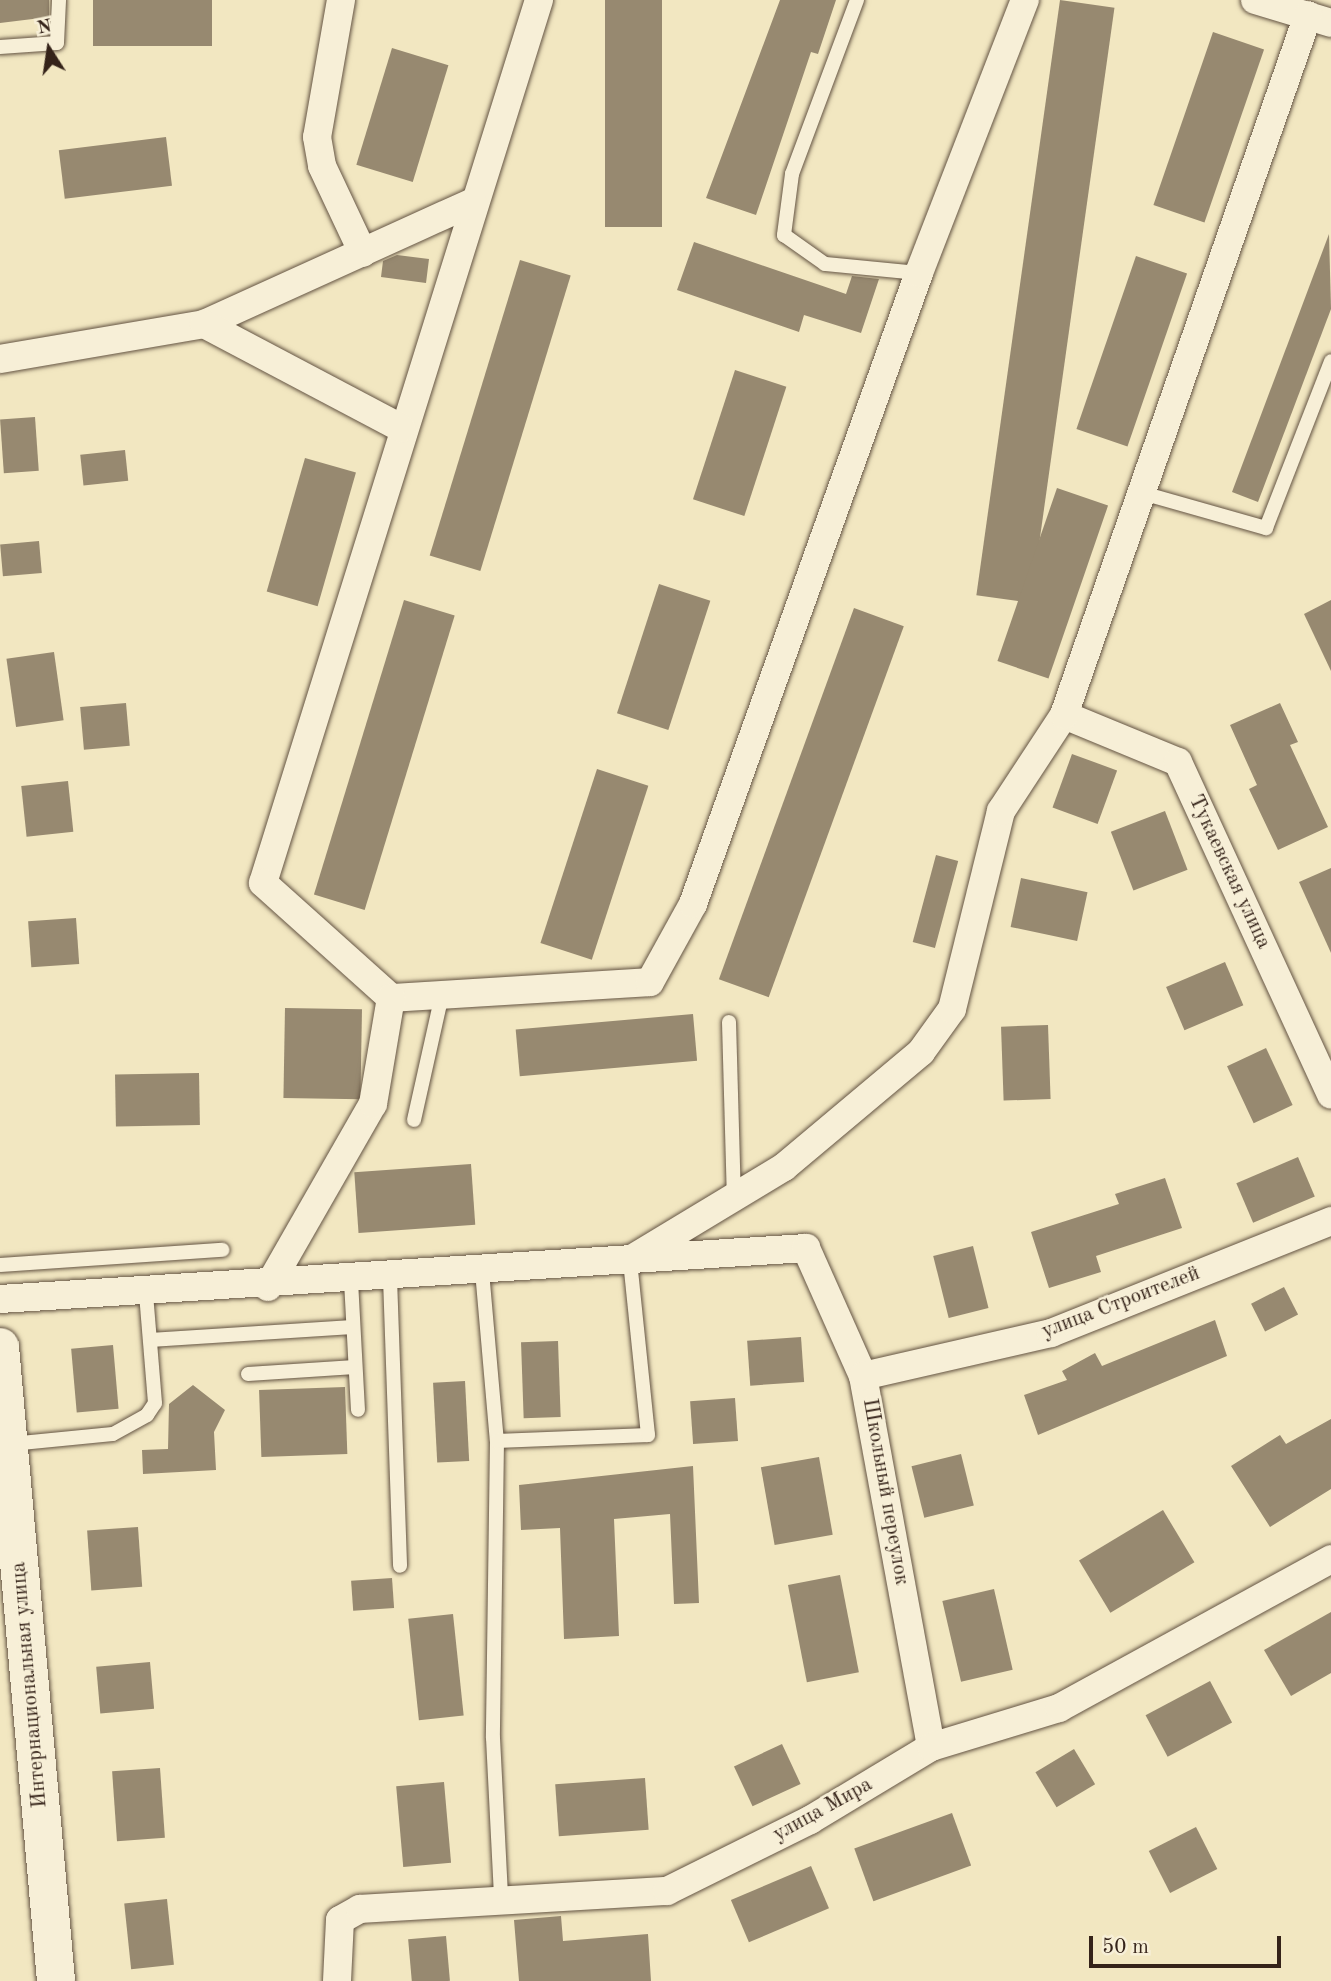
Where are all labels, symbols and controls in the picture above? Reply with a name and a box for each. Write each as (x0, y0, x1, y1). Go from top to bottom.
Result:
north arrow (14, 14, 84, 84)
text: N (35, 17, 54, 39)
street label: Тукаевская улица (1182, 791, 1276, 953)
street label: улица Строителей (1038, 1261, 1204, 1345)
street label: Школьный переулок (856, 1397, 914, 1587)
street label: Интернациональная улица (7, 1561, 53, 1809)
street label: улица Мира (769, 1772, 877, 1848)
scale bar (1093, 1922, 1286, 1966)
text: 50 m (1102, 1937, 1149, 1958)

